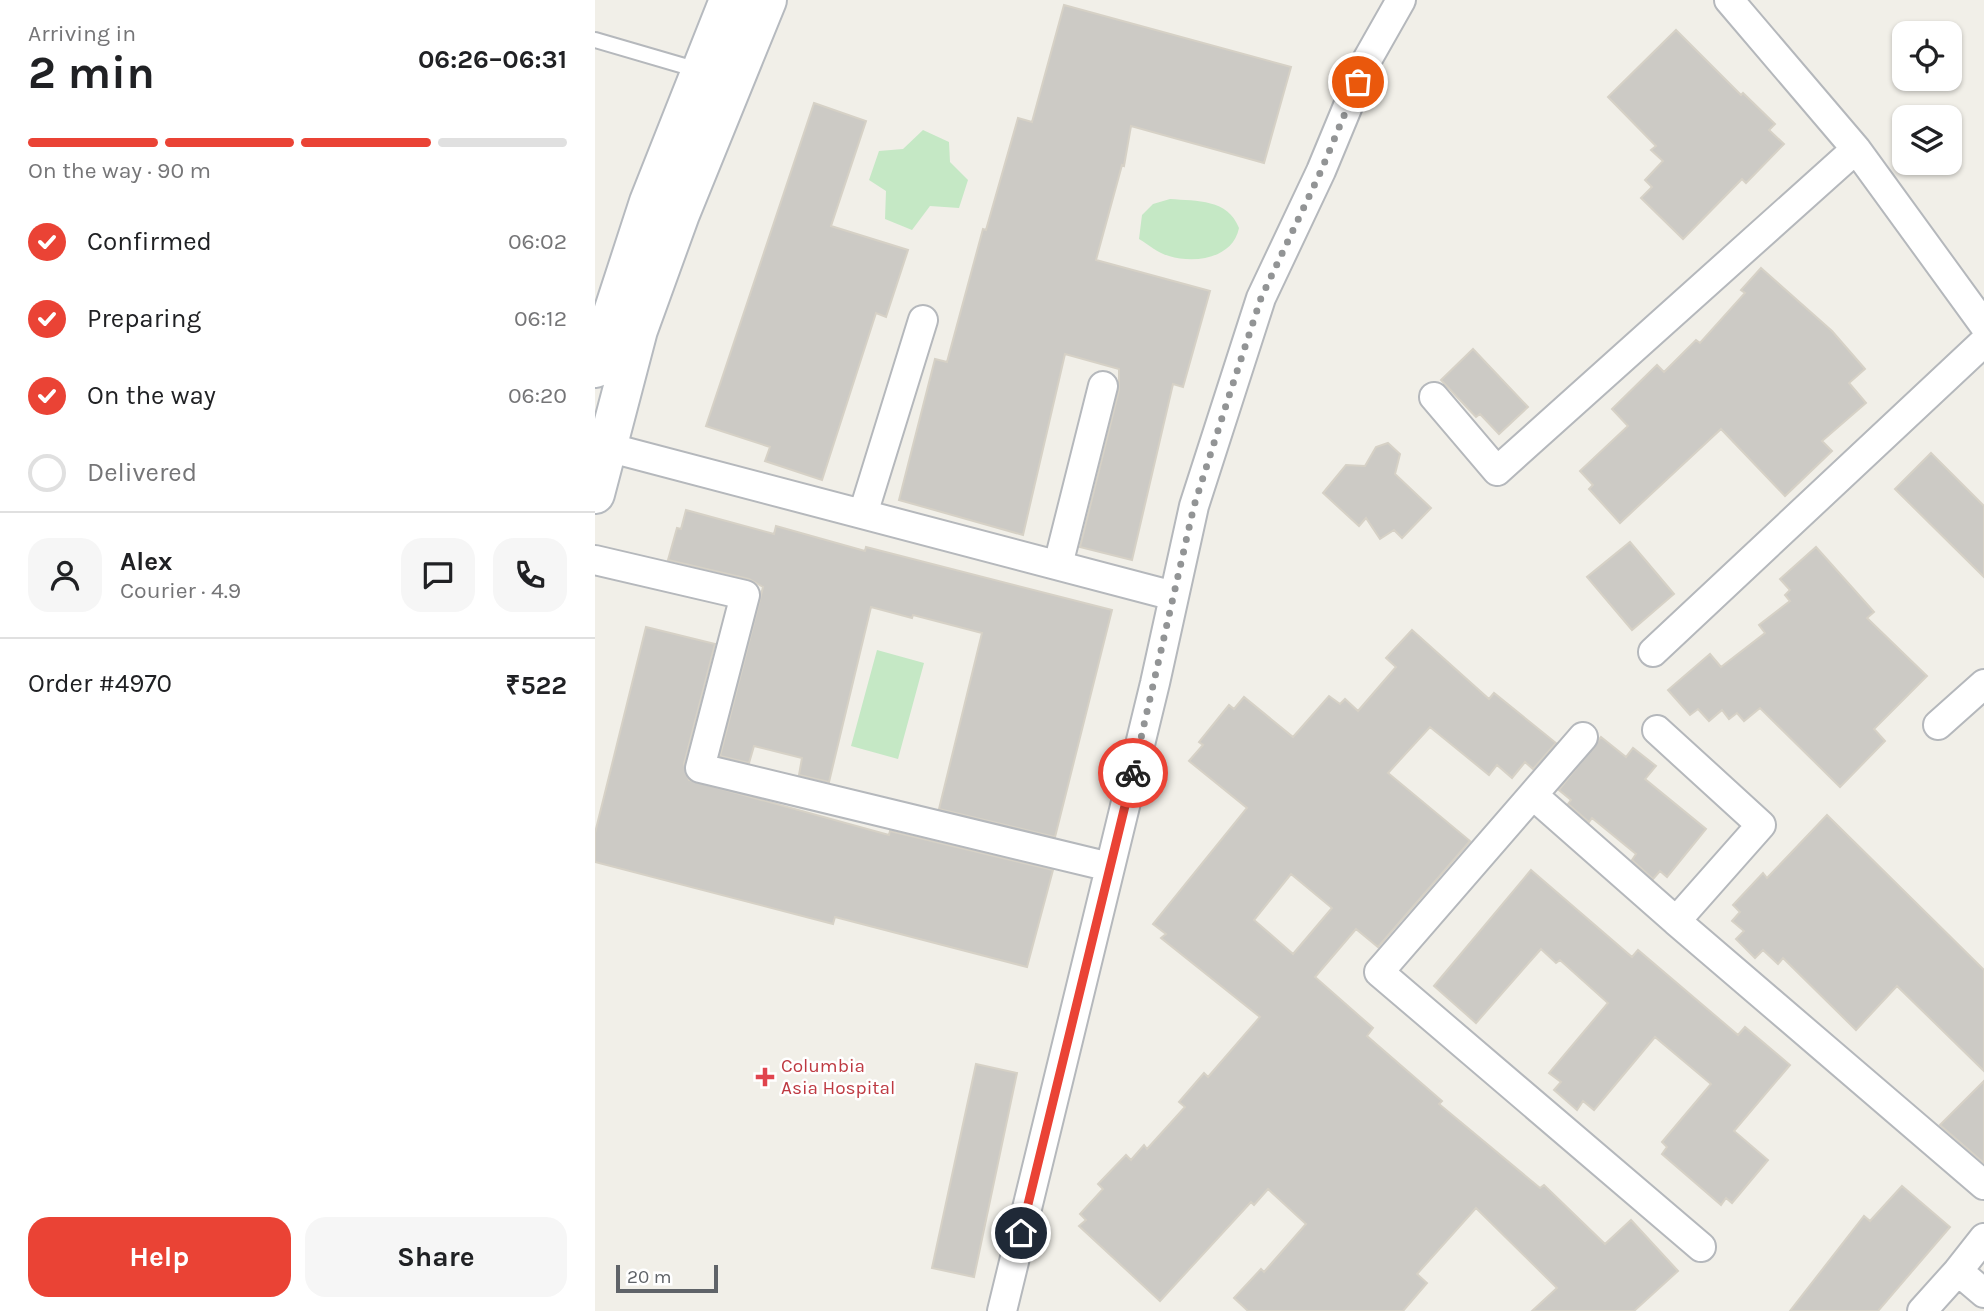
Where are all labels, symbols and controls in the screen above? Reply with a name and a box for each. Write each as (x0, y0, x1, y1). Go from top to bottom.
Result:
text: Arriving in (28, 20, 136, 47)
map controls (1892, 21, 1962, 175)
button: locate (1892, 21, 1962, 91)
text: 06:26–06:31 (418, 44, 567, 75)
text: 2 min (28, 46, 155, 100)
pin (1328, 52, 1388, 112)
icon: bag (1339, 63, 1377, 101)
button: layers (1892, 105, 1962, 175)
text: On the way · 90 m (28, 157, 211, 184)
icon: check (28, 223, 66, 261)
text: Confirmed (87, 226, 212, 257)
text: 06:02 (508, 228, 567, 255)
icon: check (28, 300, 66, 338)
text: Preparing (87, 303, 201, 334)
text: 06:12 (514, 305, 567, 332)
icon: check (28, 377, 66, 415)
text: On the way (87, 380, 216, 411)
text: 06:20 (508, 382, 567, 409)
text: Delivered (87, 457, 197, 488)
button: person (28, 538, 102, 612)
button: chat (401, 538, 475, 612)
button: phone (493, 538, 567, 612)
text: Alex (120, 546, 172, 577)
text: Courier · 4.9 (120, 577, 241, 604)
text: Order #4970 (28, 668, 172, 699)
text: ₹522 (506, 670, 567, 701)
courier (1098, 738, 1168, 808)
icon: bike (1114, 754, 1152, 792)
place label: Columbia Asia Hospital (781, 1055, 895, 1099)
marker: Columbia Asia Hospital (755, 1067, 775, 1087)
pin (991, 1203, 1051, 1263)
icon: home (1002, 1214, 1040, 1252)
button: Help (28, 1217, 291, 1297)
button: Share (305, 1217, 567, 1297)
scale bar (616, 1262, 717, 1294)
text: 20 m (627, 1266, 672, 1288)

